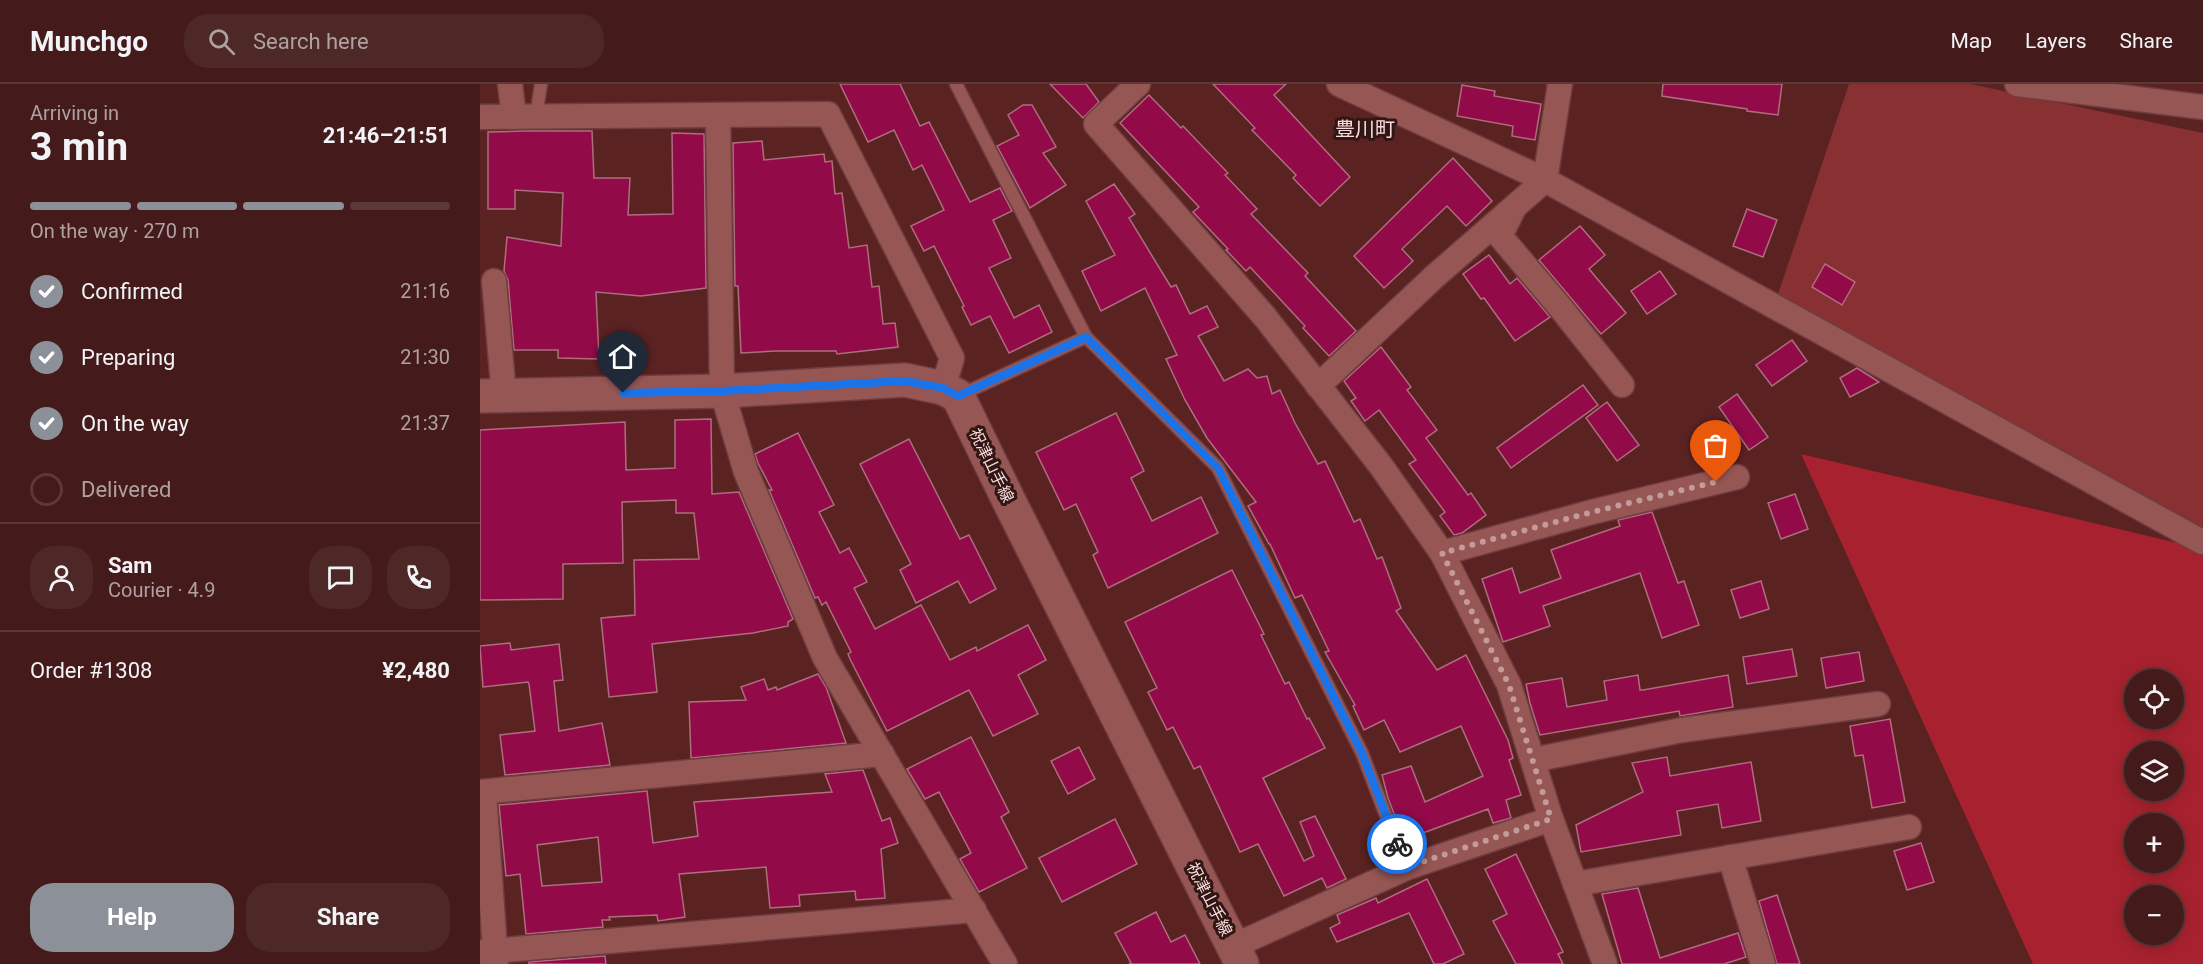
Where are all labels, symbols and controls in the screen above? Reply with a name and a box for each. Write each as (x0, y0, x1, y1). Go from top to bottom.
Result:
search box (184, 14, 604, 68)
text: Munchgo (30, 25, 148, 58)
icon: search (205, 25, 238, 58)
text: Search here (253, 29, 369, 54)
text: Map (1950, 29, 1992, 53)
text: Layers (2025, 29, 2086, 53)
text: Share (2119, 29, 2173, 53)
text: Arriving in (30, 101, 119, 125)
district label: 豊川町 (1335, 117, 1395, 141)
text: 21:46–21:51 (323, 123, 450, 148)
text: 3 min (30, 124, 128, 170)
text: On the way · 270 m (30, 219, 199, 243)
icon: check (30, 275, 63, 308)
text: Confirmed (81, 279, 183, 304)
text: 21:16 (400, 279, 450, 303)
pin (597, 331, 648, 393)
icon: home (606, 340, 639, 373)
icon: check (30, 341, 63, 374)
text: Preparing (81, 345, 175, 370)
text: 21:30 (400, 345, 450, 369)
icon: check (30, 407, 63, 440)
text: On the way (81, 411, 189, 436)
text: 21:37 (400, 411, 450, 435)
pin (1690, 420, 1741, 482)
street label: 祝津山手線 (965, 425, 1018, 505)
icon: bag (1699, 429, 1732, 462)
text: Delivered (81, 477, 171, 502)
button: person (30, 546, 93, 609)
button: chat (309, 546, 372, 609)
button: phone (387, 546, 450, 609)
text: Sam (108, 553, 152, 578)
text: Courier · 4.9 (108, 578, 215, 602)
text: Order #1308 (30, 658, 152, 683)
text: ¥2,480 (382, 658, 450, 683)
map controls (2124, 669, 2184, 945)
button: locate (2124, 669, 2184, 729)
button: layers (2124, 741, 2184, 801)
button: + (2124, 813, 2184, 873)
courier (1367, 814, 1427, 874)
icon: bike (1381, 828, 1414, 861)
street label: 祝津山手線 (1183, 859, 1236, 939)
button: Help (30, 883, 234, 952)
button: Share (246, 883, 450, 952)
button: − (2124, 885, 2184, 945)

